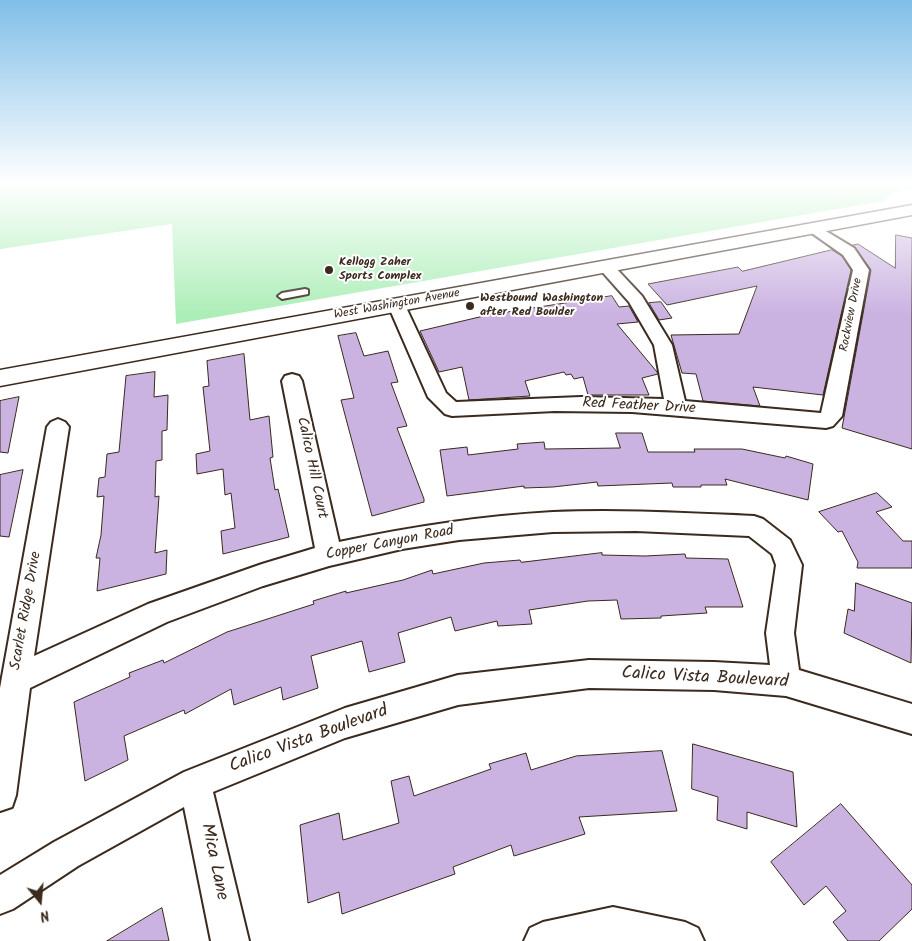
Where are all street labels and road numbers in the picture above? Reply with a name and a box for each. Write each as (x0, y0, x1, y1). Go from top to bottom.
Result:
street label: Rockview Drive (838, 277, 866, 353)
street label: West Washington Avenue (333, 287, 461, 323)
street label: Red Feather Drive (582, 395, 696, 419)
street label: Calico Hill Court (291, 416, 331, 520)
street label: Copper Canyon Road (325, 523, 455, 565)
street label: Scarlet Ridge Drive (8, 550, 46, 672)
street label: Calico Vista Boulevard (621, 664, 789, 694)
street label: Calico Vista Boulevard (227, 701, 391, 779)
street label: Mica Lane (194, 822, 232, 902)

